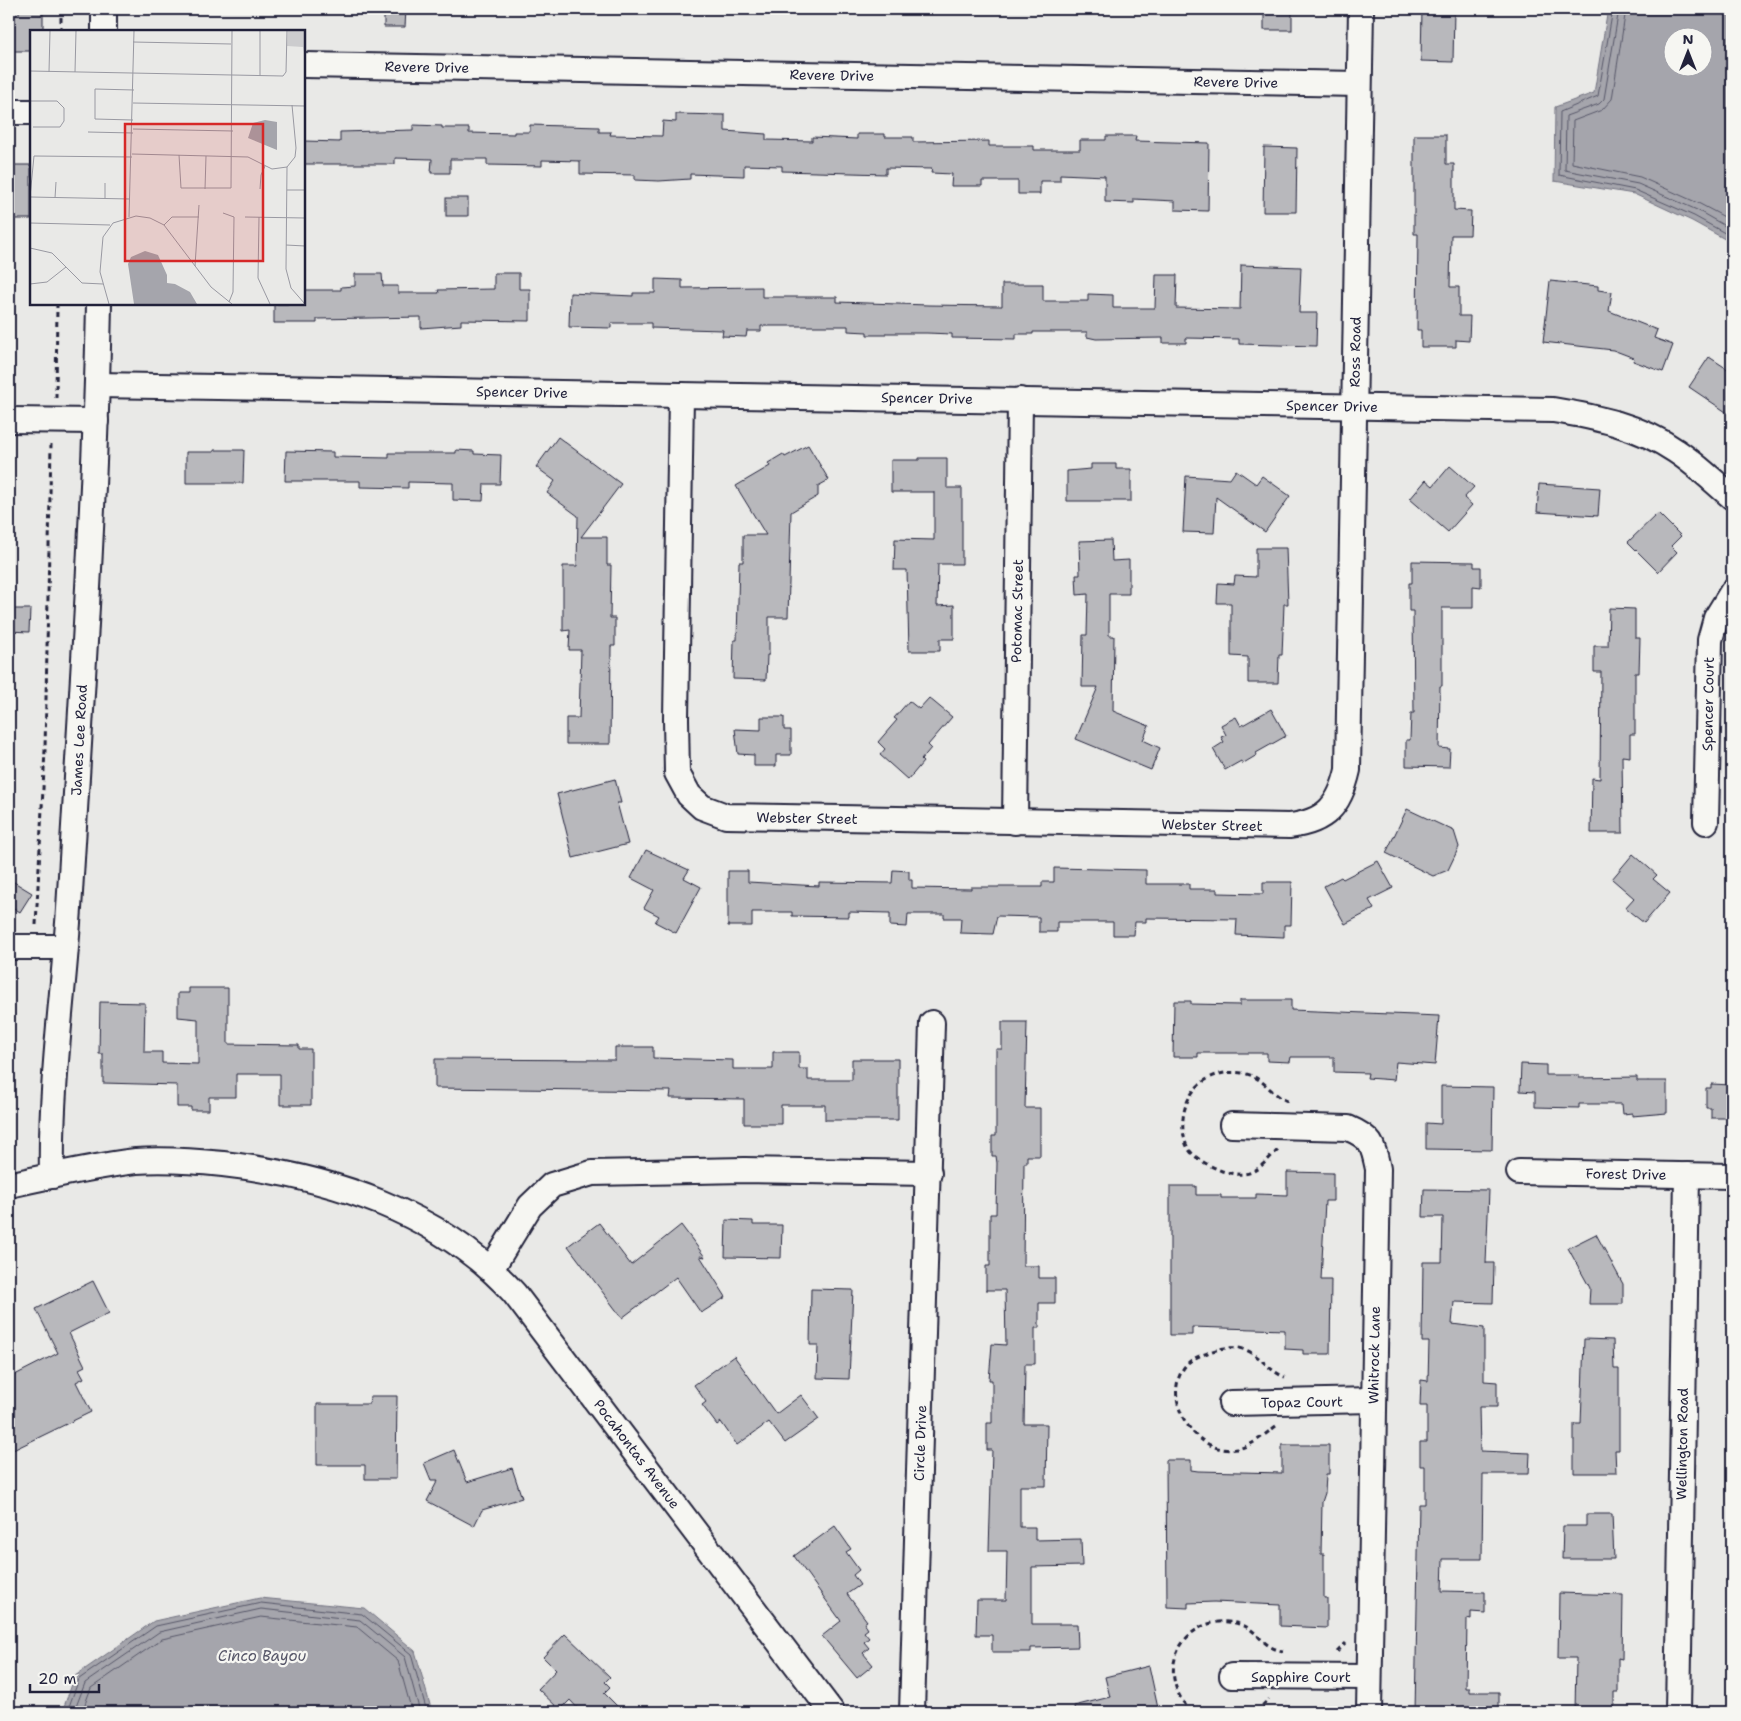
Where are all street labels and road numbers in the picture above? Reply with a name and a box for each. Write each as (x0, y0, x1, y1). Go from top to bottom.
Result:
street label: Revere Drive (384, 57, 470, 77)
street label: Revere Drive (789, 65, 875, 85)
street label: Revere Drive (1193, 72, 1279, 92)
street label: Ross Road (1345, 316, 1365, 388)
street label: Spencer Drive (476, 382, 568, 402)
street label: Spencer Drive (881, 388, 973, 408)
street label: Spencer Drive (1286, 396, 1378, 416)
street label: Potomac Street (1007, 559, 1027, 663)
street label: Spencer Court (1698, 657, 1718, 751)
street label: James Lee Road (67, 684, 91, 796)
street label: Webster Street (756, 808, 858, 828)
street label: Webster Street (1161, 815, 1263, 835)
street label: Forest Drive (1585, 1164, 1667, 1184)
street label: Whitrock Lane (1364, 1306, 1384, 1404)
street label: Wellington Road (1672, 1388, 1692, 1500)
street label: Topaz Court (1261, 1392, 1343, 1412)
street label: Pocahontas Avenue (590, 1396, 684, 1512)
street label: Circle Drive (910, 1405, 930, 1481)
street label: Sapphire Court (1251, 1668, 1351, 1686)

